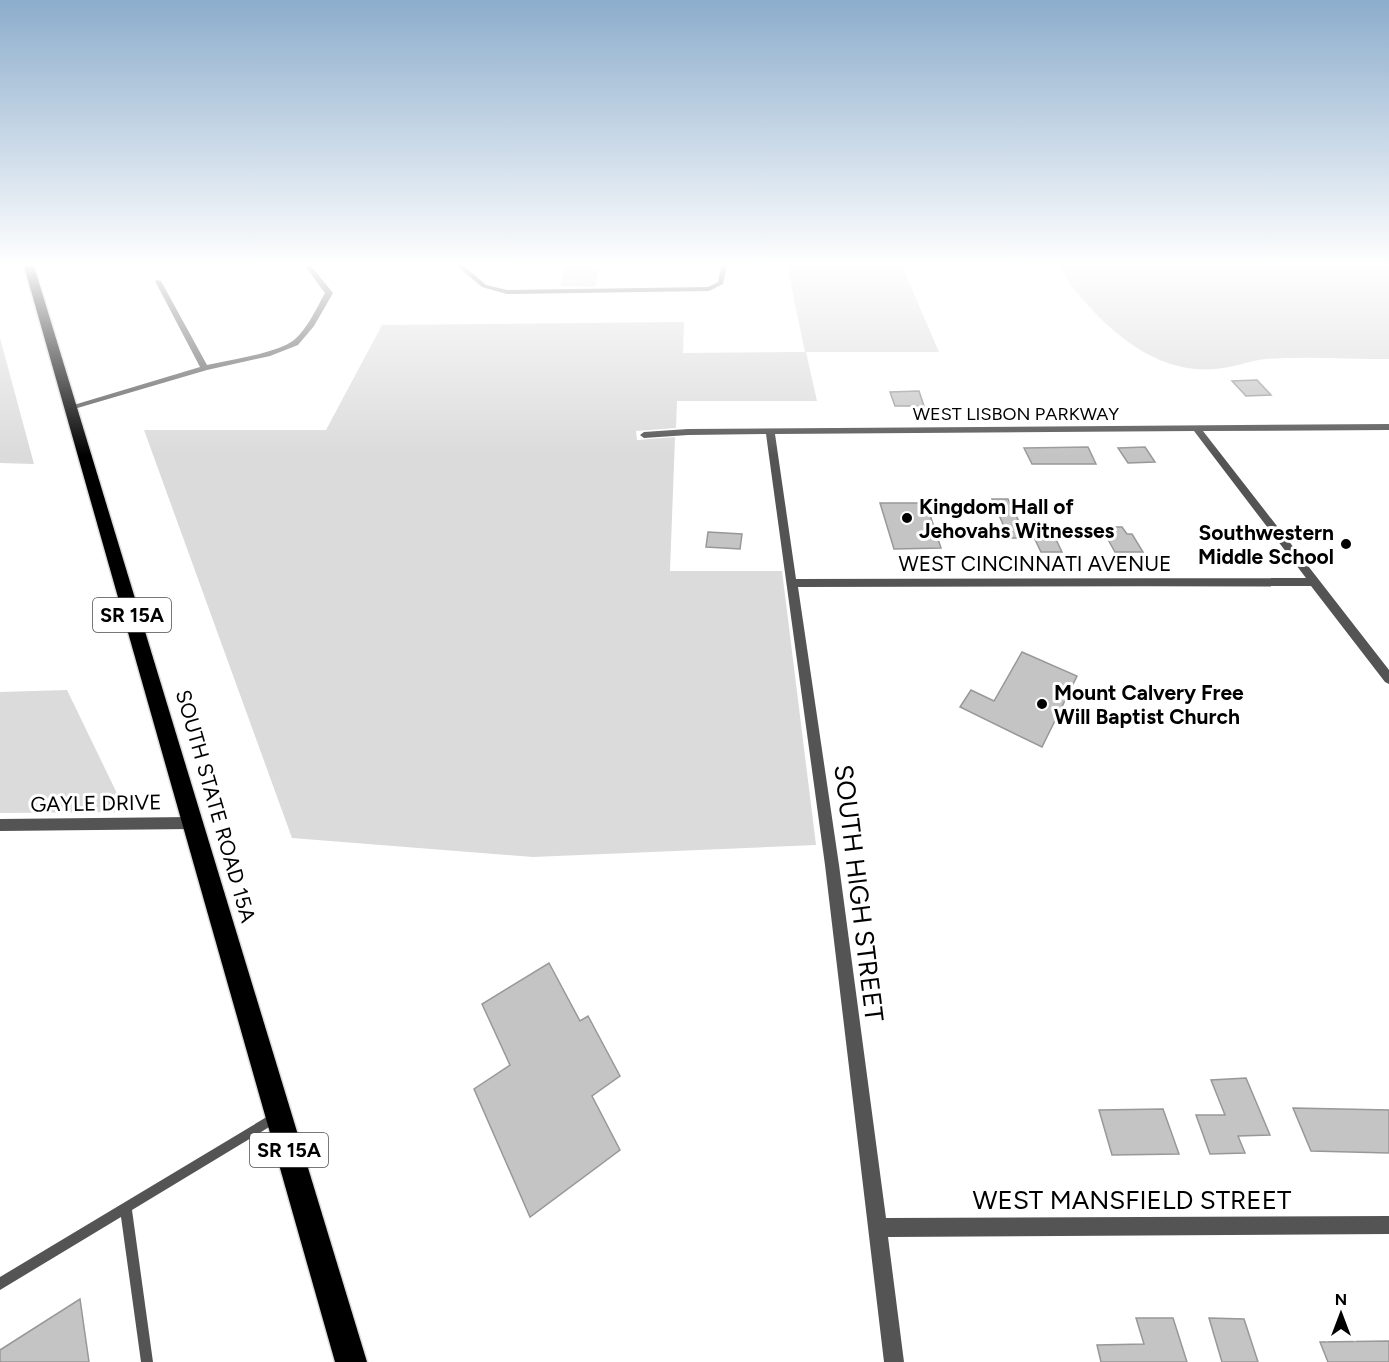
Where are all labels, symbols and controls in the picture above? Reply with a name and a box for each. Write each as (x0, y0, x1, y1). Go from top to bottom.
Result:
street label: WEST LISBON PARKWAY (913, 403, 1119, 425)
place label: Kingdom Hall of Jehovahs Witnesses (919, 494, 1115, 543)
marker: Kingdom Hall of Jehovahs Witnesses (900, 511, 914, 525)
place label: Southwestern Middle School (1198, 520, 1334, 569)
marker: Southwestern Middle School (1339, 537, 1353, 551)
street label: WEST CINCINNATI AVENUE (899, 551, 1171, 576)
road number: SR 15A (93, 598, 171, 632)
place label: Mount Calvery Free Will Baptist Church (1054, 680, 1244, 729)
street label: SOUTH STATE ROAD 15A (171, 687, 261, 925)
marker: Mount Calvery Free Will Baptist Church (1035, 697, 1049, 711)
street label: SOUTH HIGH STREET (827, 763, 891, 1024)
street label: GAYLE DRIVE (30, 789, 162, 817)
road number: SR 15A (250, 1133, 328, 1167)
street label: WEST MANSFIELD STREET (973, 1184, 1292, 1216)
north arrow (1311, 1284, 1371, 1344)
text: N (1335, 1290, 1347, 1309)

